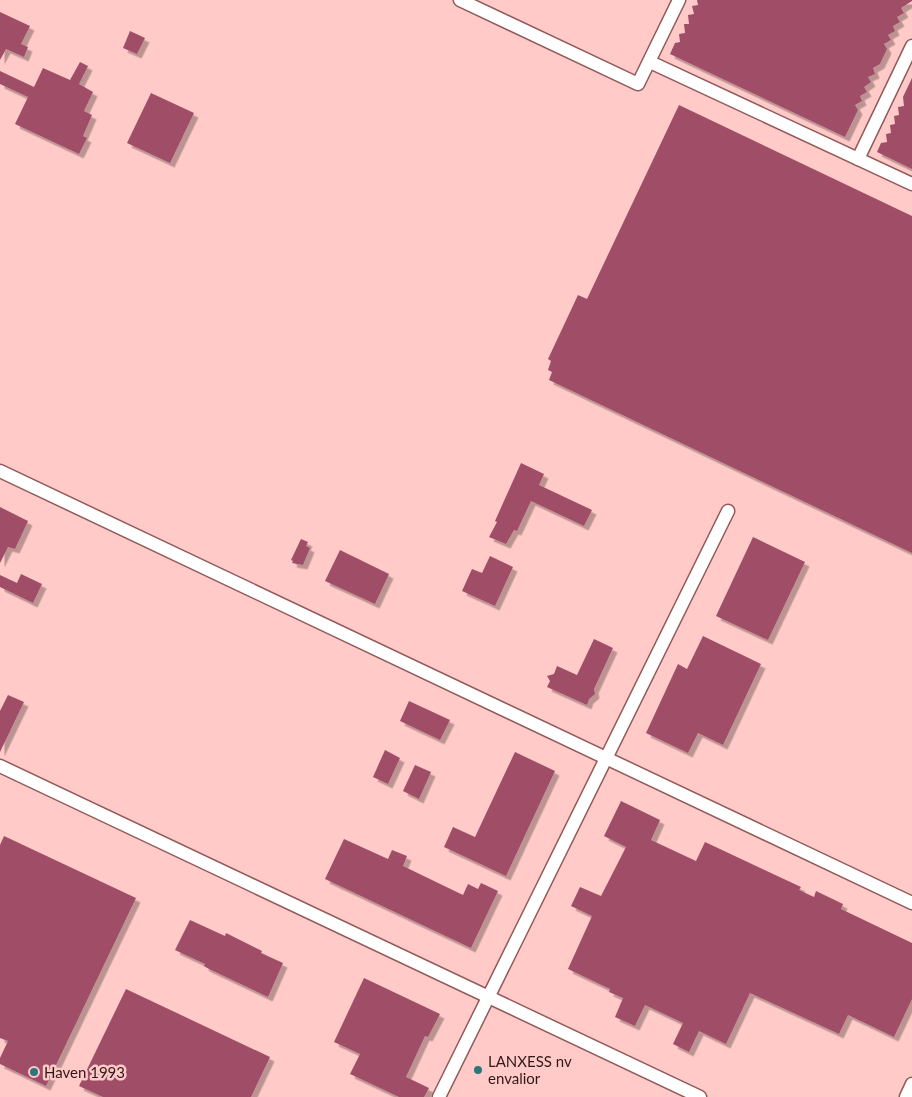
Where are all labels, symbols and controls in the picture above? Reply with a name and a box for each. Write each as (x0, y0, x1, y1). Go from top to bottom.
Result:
place label: LANXESS nv envalior (488, 1052, 572, 1087)
place label: Haven 1993 (44, 1063, 125, 1081)
marker: LANXESS nv envalior (472, 1064, 484, 1076)
marker: Haven 1993 (28, 1066, 40, 1078)

